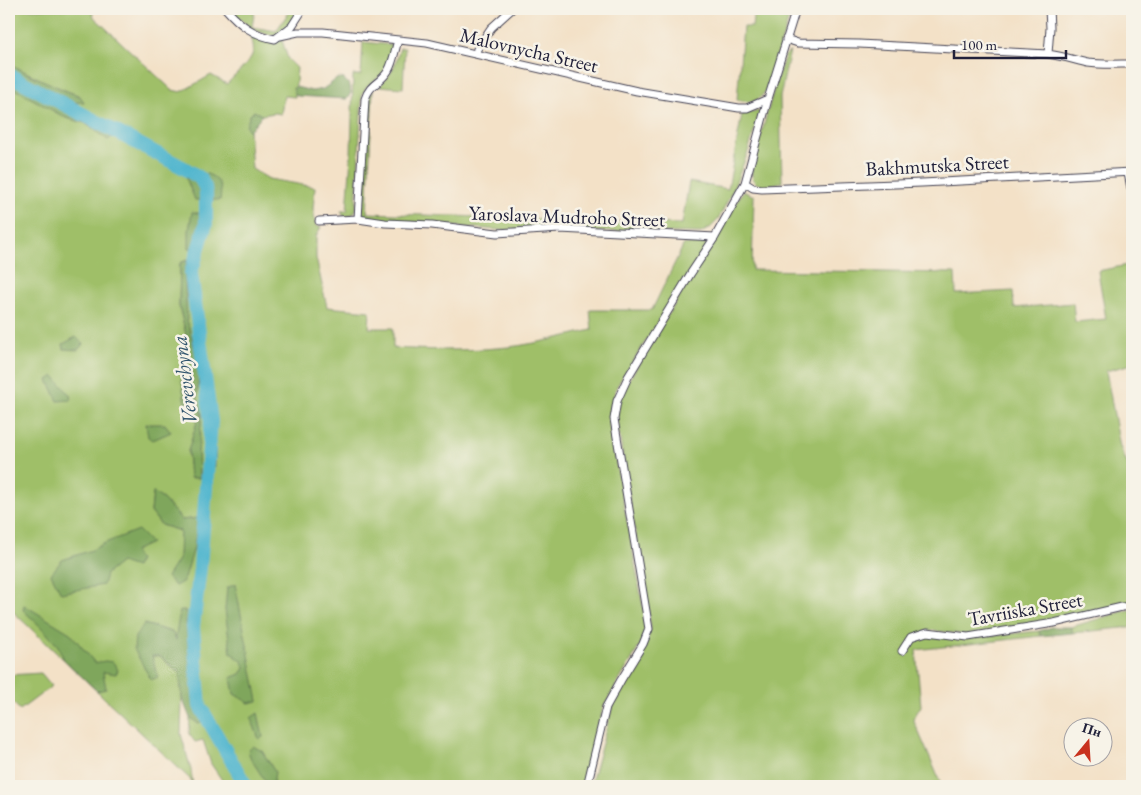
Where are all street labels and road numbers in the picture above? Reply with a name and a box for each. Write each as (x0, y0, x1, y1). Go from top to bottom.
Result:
street label: Malovnycha Street (457, 21, 601, 79)
street label: Bakhmutska Street (865, 148, 1010, 182)
street label: Yaroslava Mudroho Street (468, 200, 666, 232)
street label: Tavriiska Street (966, 586, 1085, 632)

